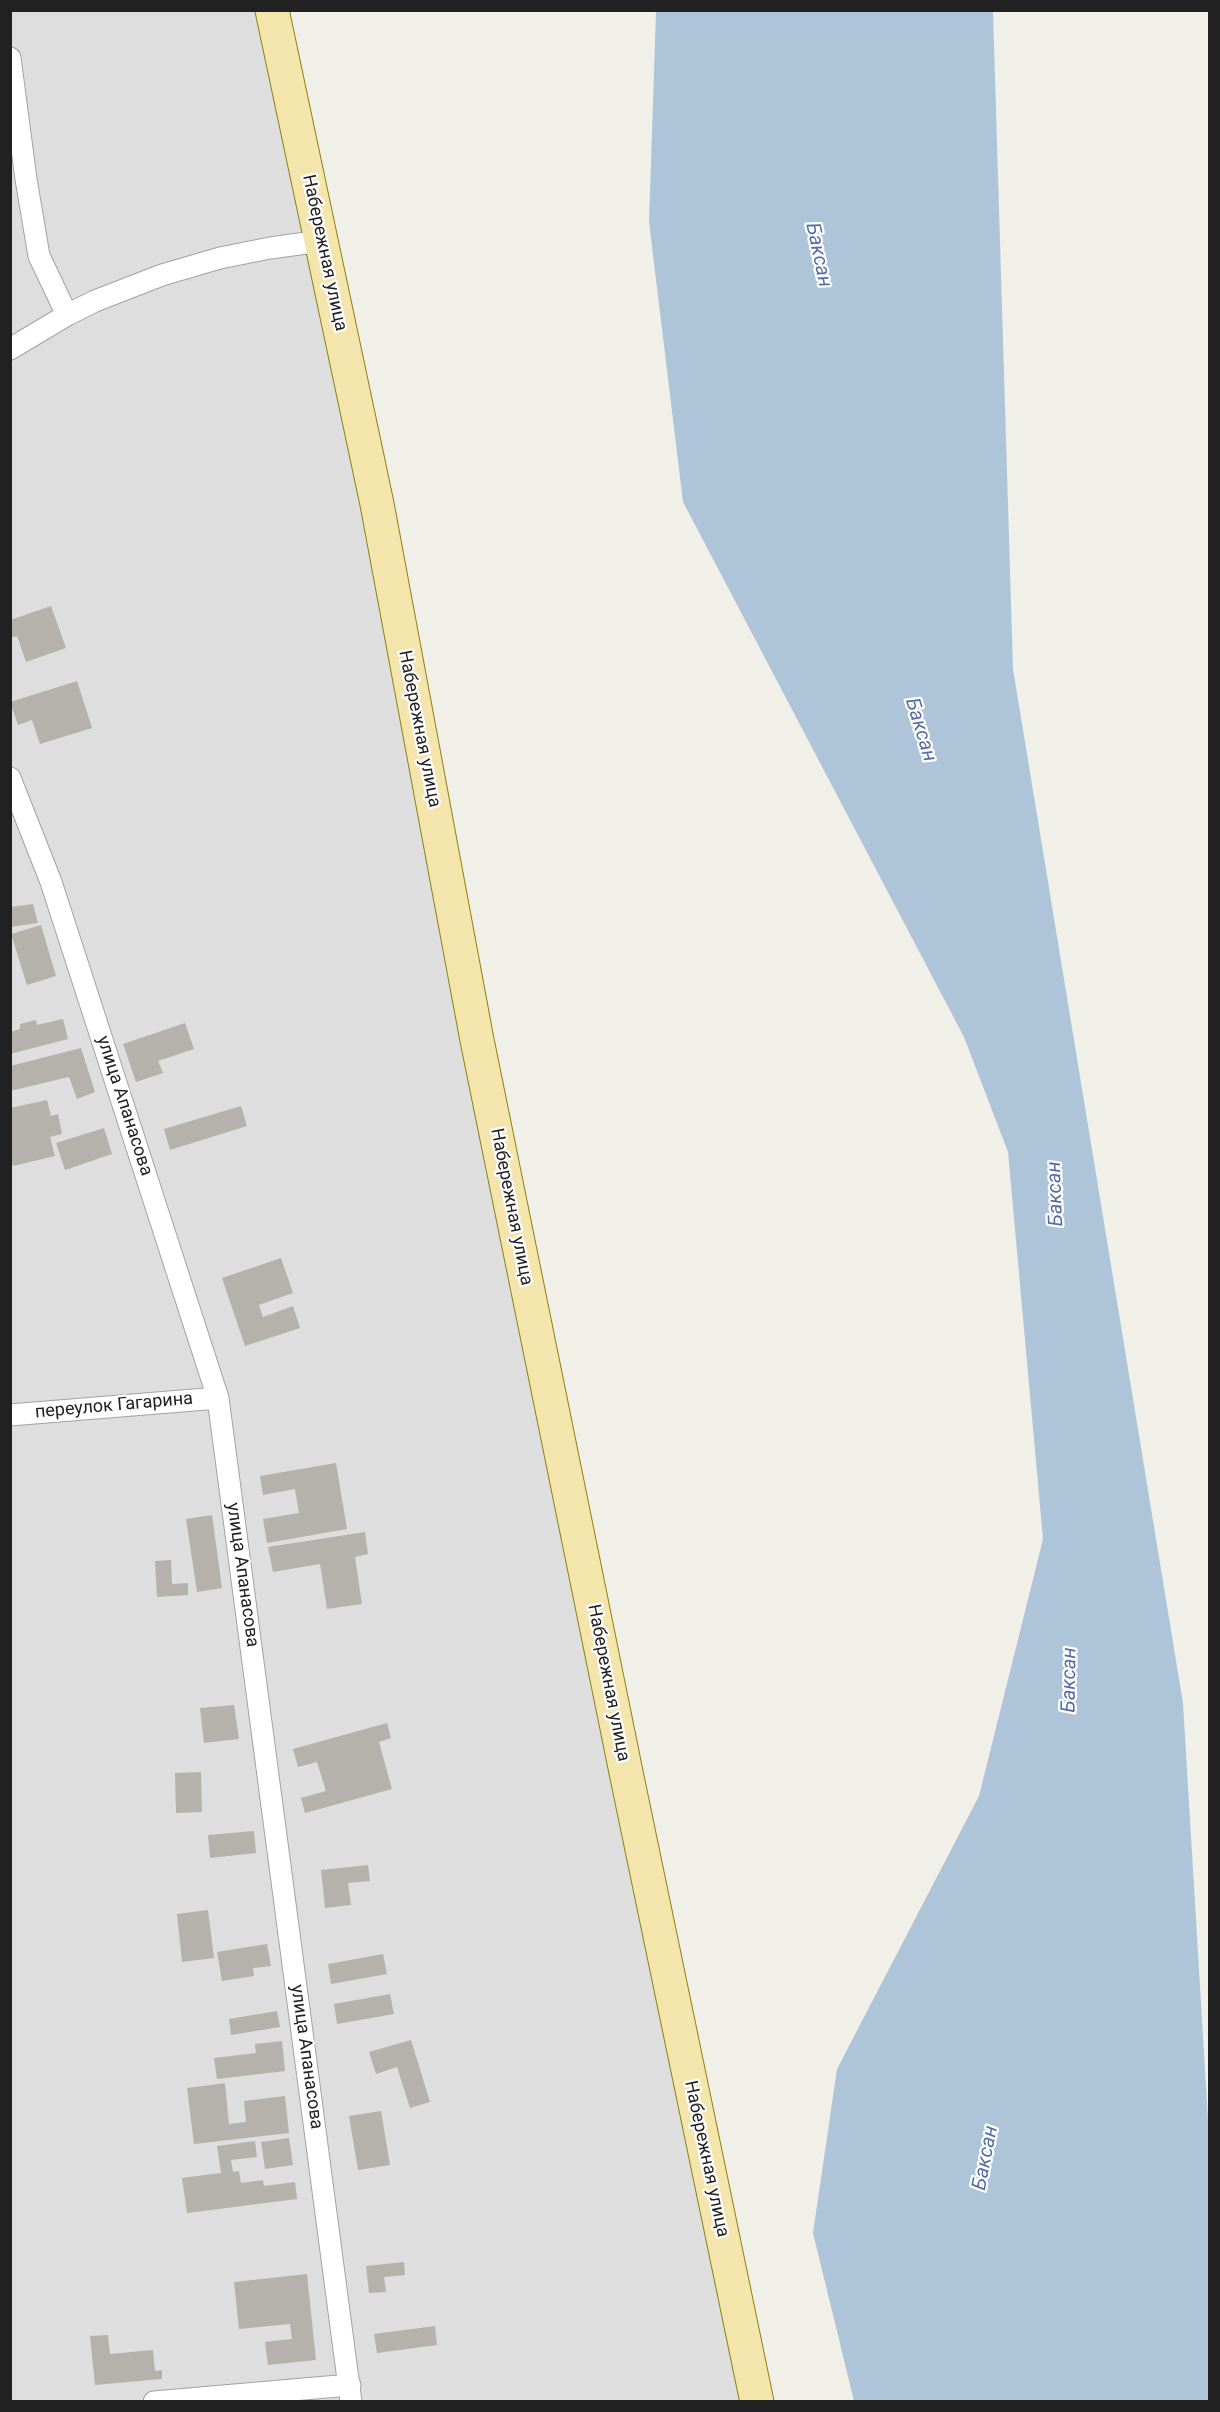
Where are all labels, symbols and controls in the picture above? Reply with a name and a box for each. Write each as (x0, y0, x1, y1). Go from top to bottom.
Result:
street label: Набережная улица (297, 173, 351, 333)
water label: Баксан (799, 221, 837, 289)
street label: Набережная улица (393, 649, 445, 809)
water label: Баксан (899, 695, 941, 765)
street label: улица Апанасова (91, 1033, 157, 1179)
street label: Набережная улица (485, 1127, 537, 1287)
water label: Баксан (1043, 1161, 1069, 1227)
street label: переулок Гагарина (34, 1388, 194, 1424)
street label: улица Апанасова (221, 1501, 263, 1649)
street label: Набережная улица (582, 1603, 634, 1763)
water label: Баксан (1057, 1647, 1083, 1713)
street label: улица Апанасова (285, 1983, 327, 2131)
street label: Набережная улица (679, 2079, 733, 2239)
water label: Баксан (968, 2124, 1004, 2192)

